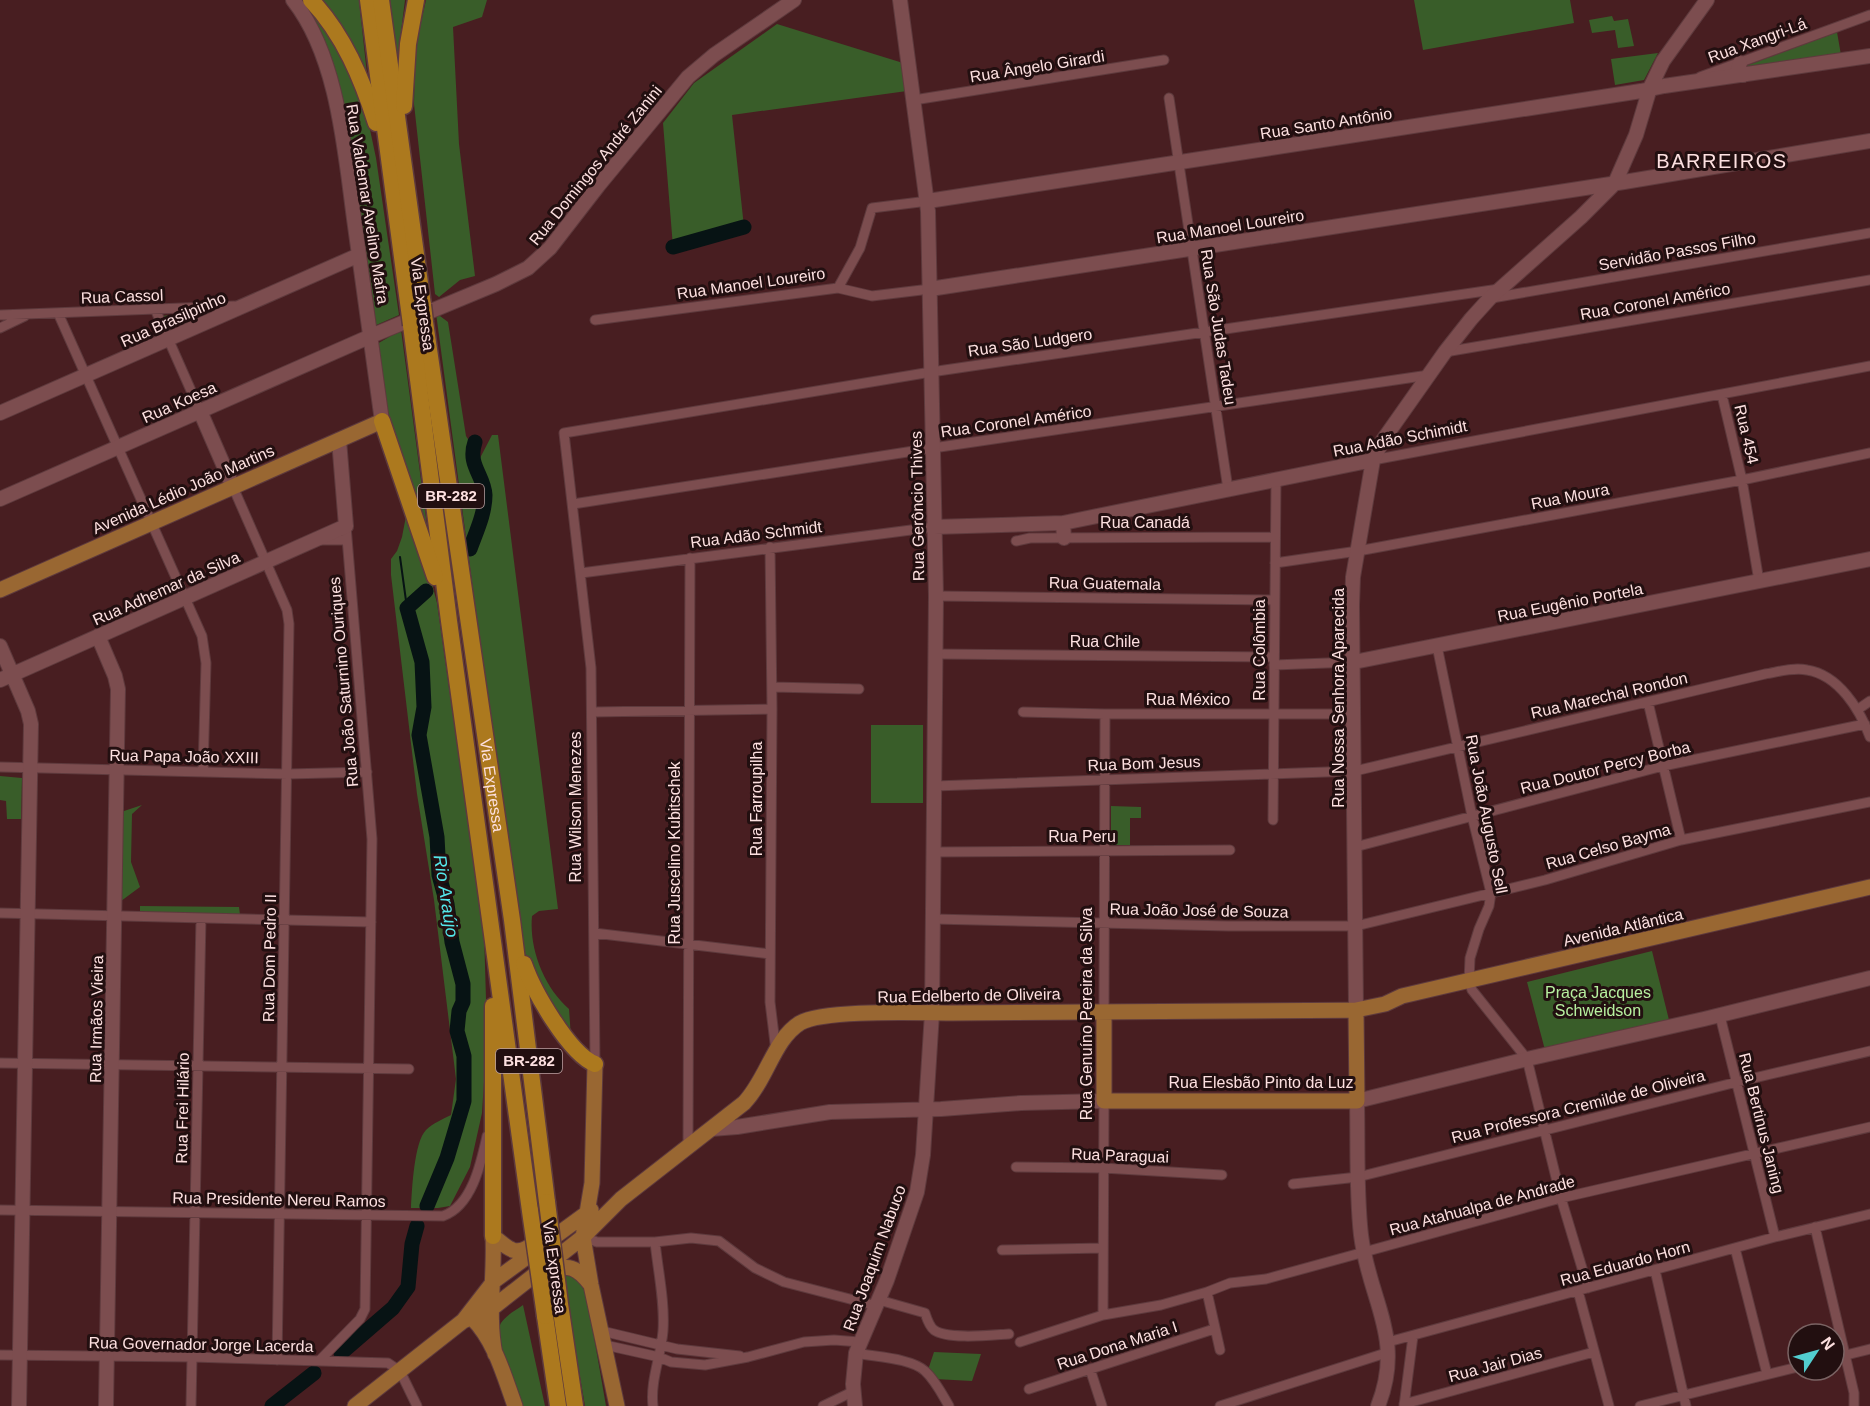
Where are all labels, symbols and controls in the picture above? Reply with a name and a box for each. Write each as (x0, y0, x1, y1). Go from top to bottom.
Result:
street label: Rua Xangri-Lá (1706, 15, 1809, 66)
street label: Rua Ângelo Girardi (968, 46, 1106, 86)
street label: Rua Domingos André Zanini (526, 82, 665, 248)
street label: Rua Valdemar Avelino Mafra (343, 103, 392, 305)
street label: Rua Santo Antônio (1259, 105, 1393, 142)
district label: BARREIROS (1656, 150, 1788, 172)
street label: Rua Manoel Loureiro (1155, 206, 1305, 247)
street label: Servidão Passos Filho (1597, 229, 1757, 274)
street label: Rua São Judas Tadeu (1198, 248, 1239, 406)
street label: Via Expressa (408, 256, 437, 352)
street label: Rua Manoel Loureiro (676, 265, 826, 302)
street label: Rua Coronel Américo (1579, 280, 1732, 323)
street label: Rua Cassol (80, 287, 164, 306)
street label: Rua Brasilpinho (118, 289, 228, 350)
street label: Rua São Ludgero (967, 325, 1093, 360)
street label: Rua Koesa (140, 379, 219, 426)
street label: Rua Coronel Américo (940, 402, 1093, 440)
street label: Rua 454 (1731, 403, 1762, 466)
street label: Rua Adão Schimidt (1332, 417, 1469, 460)
street label: Rua Gerôncio Thives (908, 431, 927, 581)
street label: Avenida Lédio João Martins (90, 442, 277, 537)
street label: Rua Moura (1530, 481, 1611, 512)
road number: BR-282 (418, 484, 484, 508)
street label: Rua Canadá (1100, 514, 1190, 531)
street label: Rua Adão Schmidt (689, 518, 823, 551)
street label: Rua Adhemar da Silva (90, 548, 242, 629)
street label: Rua Guatemala (1049, 574, 1161, 593)
street label: Rua João Saturnino Ouriques (326, 576, 361, 788)
street label: Rua Eugênio Portela (1496, 580, 1644, 625)
street label: Rua Nossa Senhora Aparecida (1330, 588, 1347, 808)
street label: Rua Colômbia (1251, 599, 1268, 701)
street label: Rua Chile (1070, 633, 1140, 650)
street label: Rua Marechal Rondon (1529, 669, 1689, 722)
street label: Rua México (1146, 691, 1230, 708)
street label: Rua Wilson Menezes (567, 731, 584, 883)
street label: Rua João Augusto Sell (1463, 733, 1510, 895)
street label: Via Expressa (477, 737, 507, 833)
street label: Rua Doutor Percy Borba (1518, 738, 1692, 797)
street label: Rua Farroupilha (748, 742, 765, 856)
street label: Rua Papa João XXIII (109, 747, 259, 766)
street label: Rua Bom Jesus (1087, 753, 1201, 774)
street label: Rua Juscelino Kubitschek (666, 760, 683, 945)
street label: Rua Celso Bayma (1544, 821, 1673, 872)
street label: Rua Peru (1048, 828, 1116, 845)
water label: Rio Araújo (430, 853, 462, 939)
street label: Rua Dom Pedro II (260, 894, 279, 1022)
street label: Rua João José de Souza (1109, 900, 1289, 921)
street label: Avenida Atlântica (1562, 905, 1685, 950)
street label: Rua Genuíno Pereira da Silva (1078, 908, 1095, 1120)
street label: Rua Irmãos Vieira (87, 955, 106, 1083)
park label: Praça Jacques Schweidson (1545, 984, 1651, 1019)
street label: Rua Edelberto de Oliveira (877, 985, 1061, 1006)
road number: BR-282 (496, 1049, 562, 1073)
street label: Rua Bertinus Janing (1736, 1051, 1787, 1195)
street label: Rua Frei Hilário (173, 1052, 192, 1164)
street label: Rua Professora Cremilde de Oliveira (1450, 1067, 1707, 1146)
street label: Rua Elesbão Pinto da Luz (1168, 1074, 1354, 1091)
street label: Rua Paraguai (1071, 1145, 1169, 1166)
street label: Rua Atahualpa de Andrade (1388, 1172, 1577, 1238)
street label: Rua Joaquim Nabuco (840, 1183, 909, 1333)
street label: Rua Presidente Nereu Ramos (172, 1189, 386, 1210)
street label: Via Expressa (540, 1219, 569, 1315)
street label: Rua Eduardo Horn (1558, 1238, 1692, 1289)
street label: Rua Dona Maria I (1055, 1318, 1179, 1373)
north arrow (1786, 1322, 1846, 1382)
street label: Rua Governador Jorge Lacerda (88, 1334, 314, 1355)
text: N (1817, 1334, 1838, 1353)
street label: Rua Jair Dias (1447, 1344, 1544, 1385)

